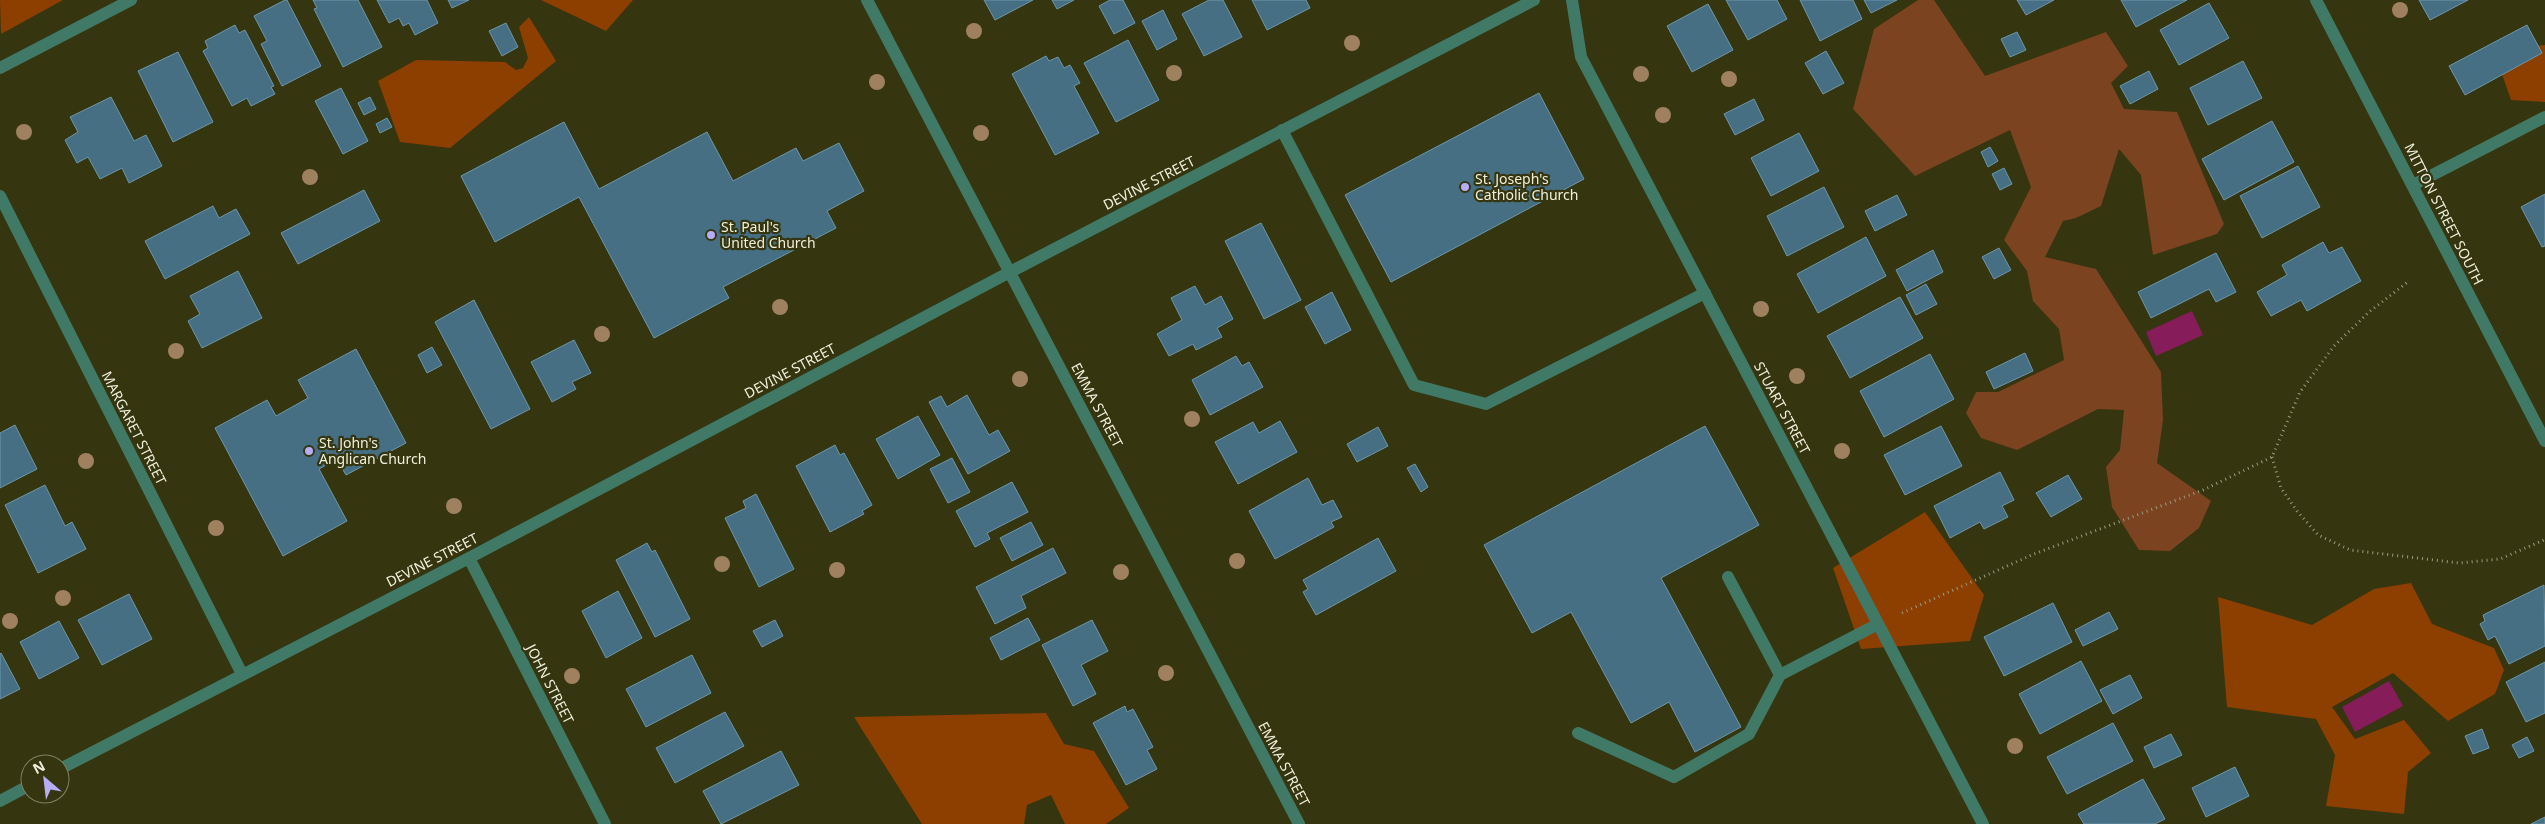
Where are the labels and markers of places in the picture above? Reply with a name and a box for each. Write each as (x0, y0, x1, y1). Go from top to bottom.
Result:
place label: St. Joseph's Catholic Church (1475, 169, 1579, 204)
marker: St. Joseph's Catholic Church (1459, 181, 1471, 193)
place label: St. Paul's United Church (721, 217, 816, 252)
marker: St. Paul's United Church (705, 229, 717, 241)
place label: St. John's Anglican Church (319, 433, 426, 468)
marker: St. John's Anglican Church (303, 445, 315, 457)

